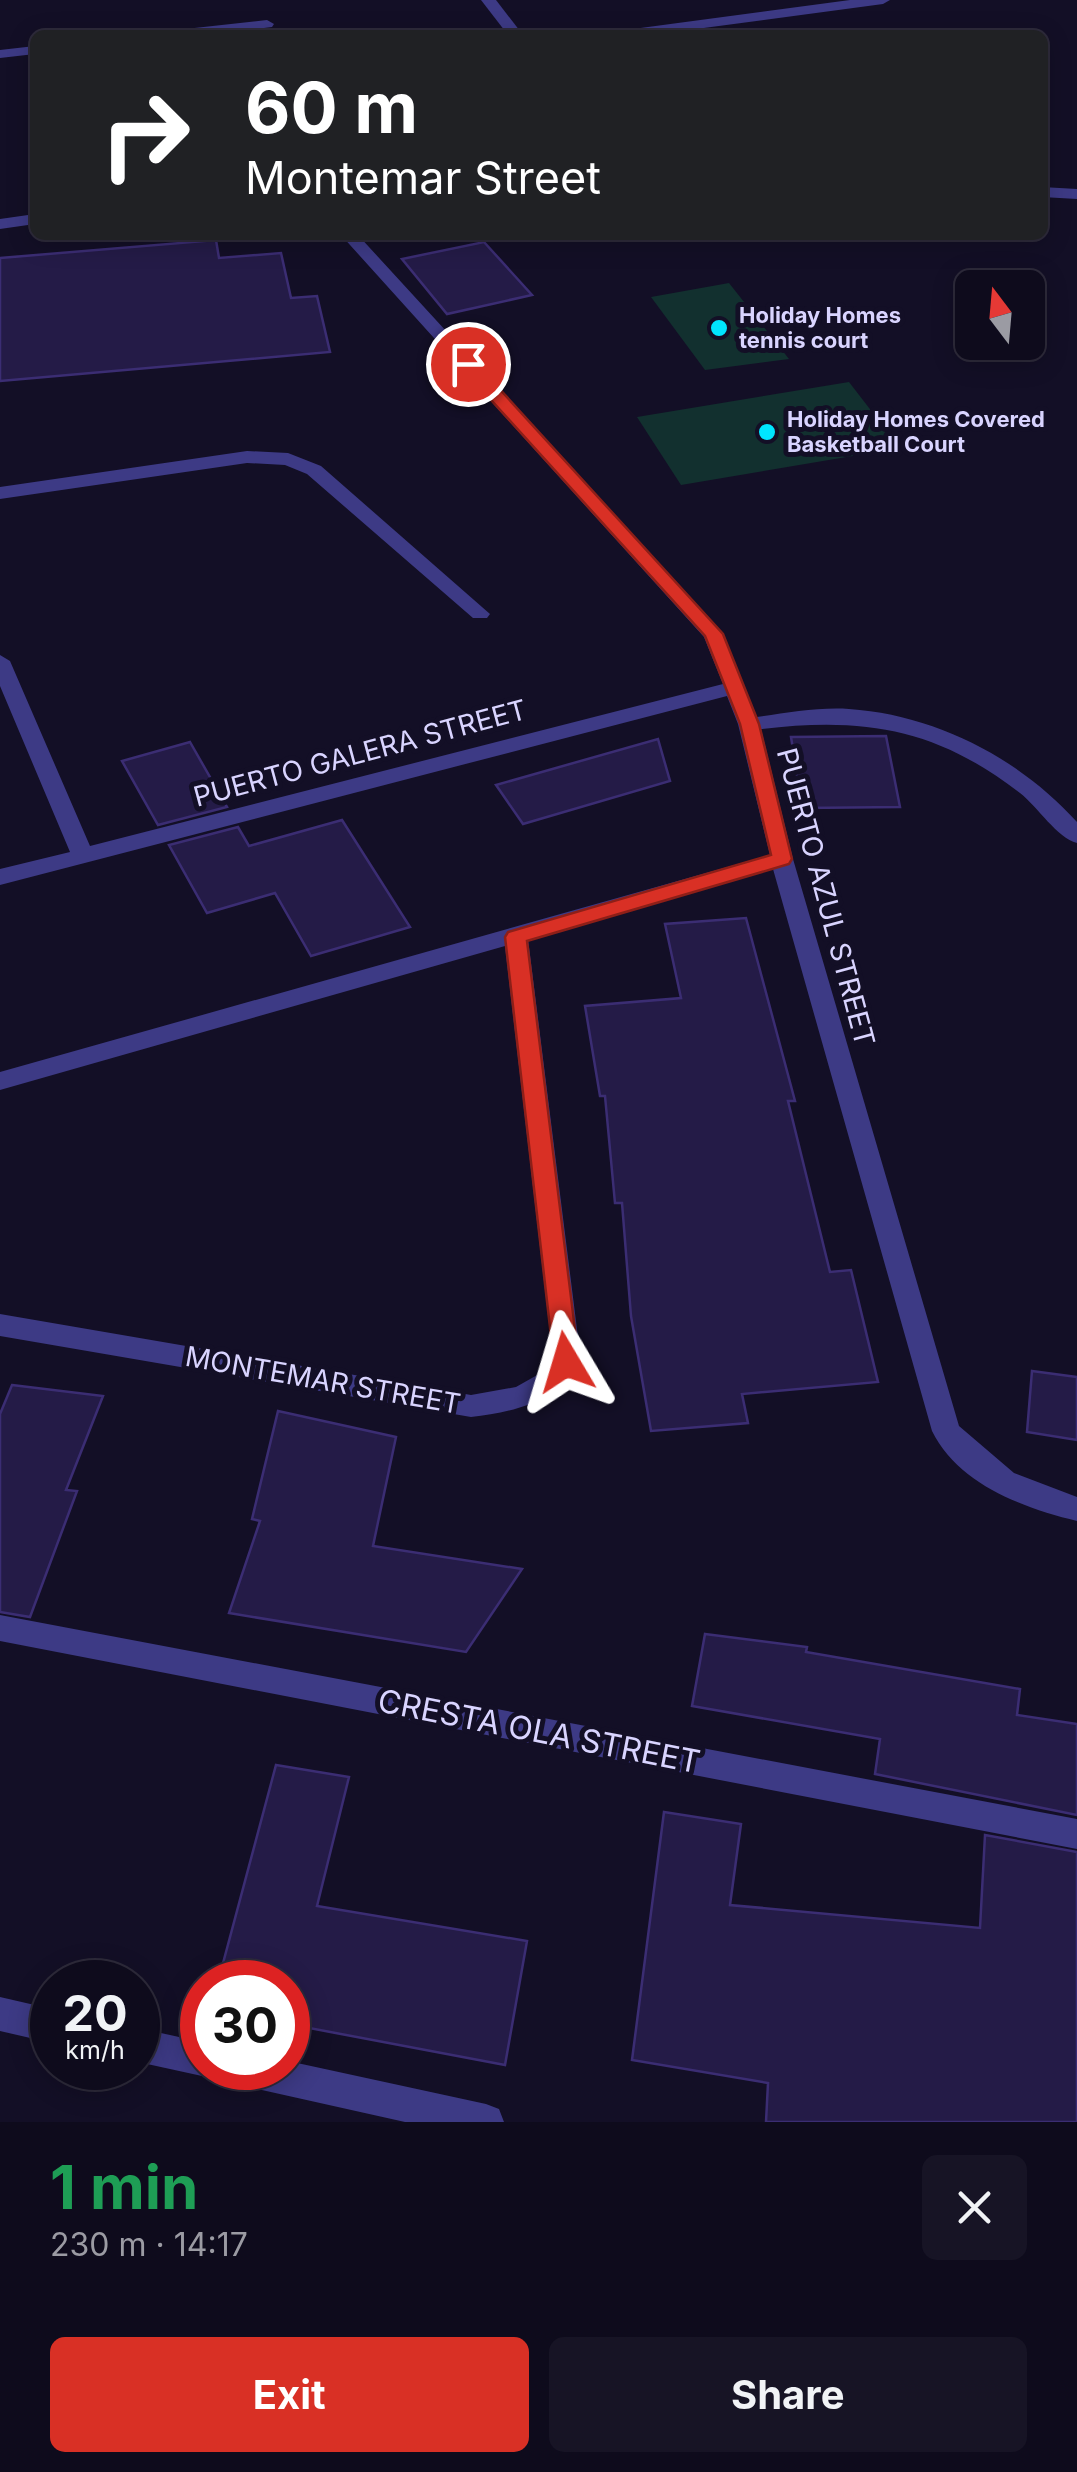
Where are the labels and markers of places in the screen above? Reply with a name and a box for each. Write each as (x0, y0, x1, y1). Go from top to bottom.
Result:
place label: Holiday Homes tennis court (739, 302, 901, 353)
marker: Holiday Homes tennis court (708, 317, 730, 339)
pin (426, 322, 511, 407)
place label: Holiday Homes Covered Basketball Court (787, 406, 1045, 457)
marker: Holiday Homes Covered Basketball Court (756, 421, 778, 443)

